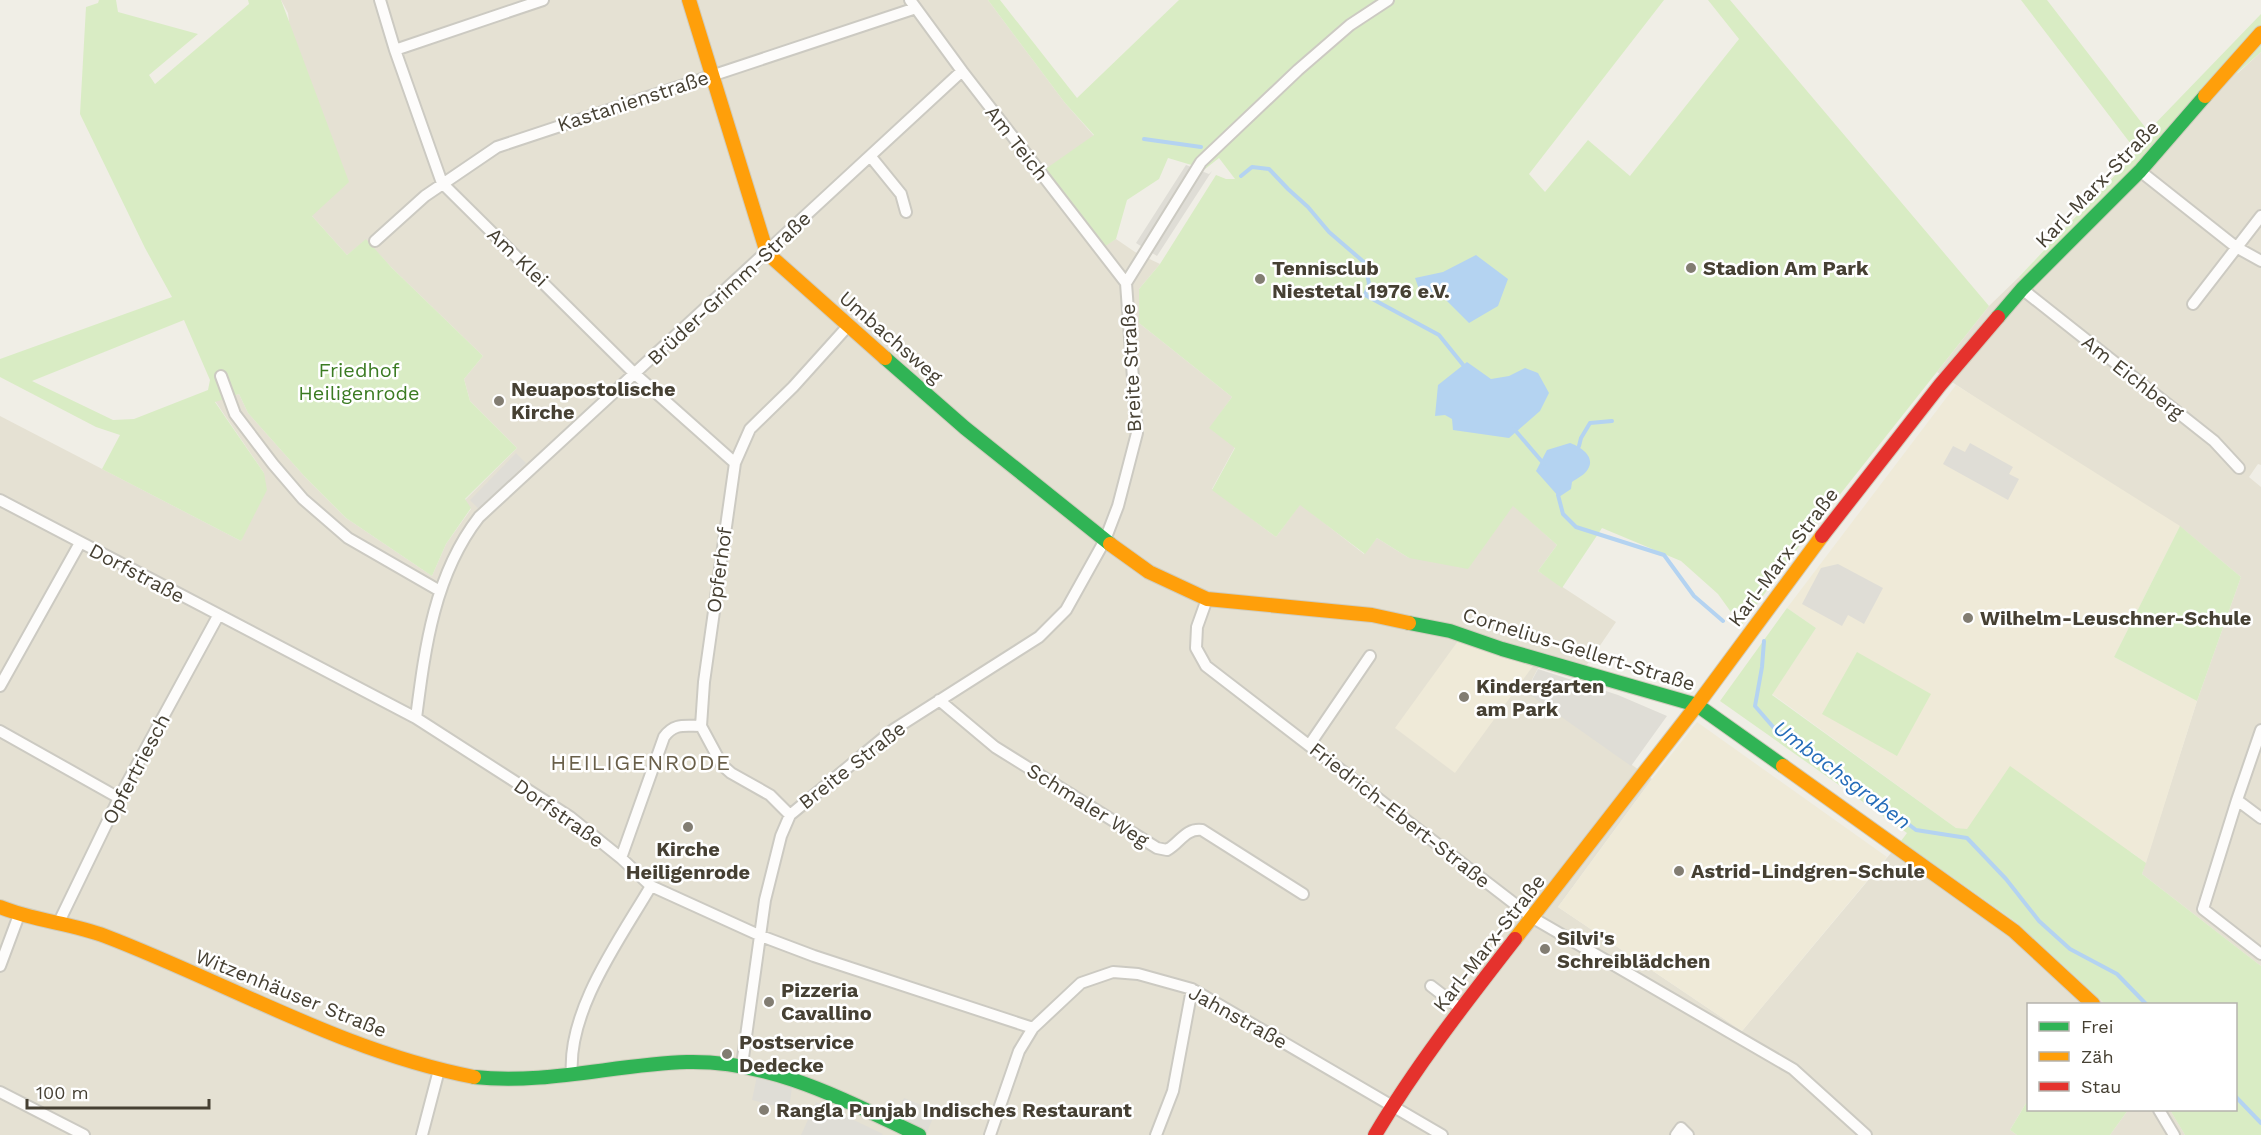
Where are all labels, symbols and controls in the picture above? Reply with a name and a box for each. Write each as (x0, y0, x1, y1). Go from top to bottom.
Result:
street label: Kastanienstraße (554, 65, 712, 137)
street label: Am Teich (980, 101, 1054, 185)
street label: Karl-Marx-Straße (2030, 115, 2164, 253)
street label: Brüder-Grimm-Straße (642, 206, 816, 370)
street label: Am Klei (483, 222, 553, 292)
place label: Tennisclub Niestetal 1976 e.V. (1272, 256, 1450, 303)
place label: Stadion Am Park (1703, 256, 1869, 280)
marker: Stadion Am Park (1684, 261, 1698, 275)
marker: Tennisclub Niestetal 1976 e.V. (1253, 272, 1267, 286)
street label: Umbachsweg (834, 286, 948, 389)
street label: Breite Straße (1116, 303, 1146, 433)
street label: Am Eichberg (2077, 330, 2189, 425)
park label: Friedhof Heiligenrode (298, 358, 420, 405)
place label: Neuapostolische Kirche (511, 377, 675, 424)
marker: Neuapostolische Kirche (492, 394, 506, 408)
street label: Karl-Marx-Straße (1723, 483, 1843, 631)
street label: Opferhof (701, 525, 737, 615)
street label: Dorfstraße (85, 538, 189, 608)
street label: Cornelius-Gellert-Straße (1460, 602, 1698, 696)
place label: Wilhelm-Leuschner-Schule (1980, 606, 2251, 630)
marker: Wilhelm-Leuschner-Schule (1961, 611, 1975, 625)
place label: Kindergarten am Park (1476, 674, 1604, 721)
marker: Kindergarten am Park (1457, 690, 1471, 704)
street label: Opfertriesch (97, 710, 175, 828)
water label: Umbachsgraben (1769, 715, 1916, 834)
street label: Breite Straße (794, 716, 910, 814)
street label: Friedrich-Ebert-Straße (1305, 737, 1495, 893)
district label: HEILIGENRODE (550, 750, 732, 775)
street label: Schmaler Weg (1023, 758, 1154, 852)
street label: Dorfstraße (509, 773, 609, 853)
marker: Kirche Heiligenrode (681, 820, 695, 834)
place label: Kirche Heiligenrode (626, 837, 750, 884)
place label: Astrid-Lindgren-Schule (1691, 859, 1925, 883)
marker: Astrid-Lindgren-Schule (1672, 864, 1686, 878)
street label: Karl-Marx-Straße (1428, 869, 1550, 1017)
place label: Silvi's Schreiblädchen (1557, 926, 1711, 973)
marker: Silvi's Schreiblädchen (1538, 942, 1552, 956)
street label: Witzenhäuser Straße (192, 944, 390, 1042)
place label: Pizzeria Cavallino (781, 978, 872, 1025)
street label: Jahnstraße (1184, 980, 1292, 1054)
marker: Pizzeria Cavallino (762, 995, 776, 1009)
legend (2027, 1003, 2237, 1111)
text: Frei (2081, 1016, 2113, 1037)
place label: Postservice Dedecke (739, 1030, 854, 1077)
text: Zäh (2081, 1046, 2114, 1067)
marker: Postservice Dedecke (720, 1047, 734, 1061)
scale bar (27, 1072, 208, 1110)
text: Stau (2081, 1076, 2121, 1097)
text: 100 m (36, 1082, 89, 1103)
place label: Rangla Punjab Indisches Restaurant (776, 1098, 1132, 1122)
marker: Rangla Punjab Indisches Restaurant (757, 1103, 771, 1117)

